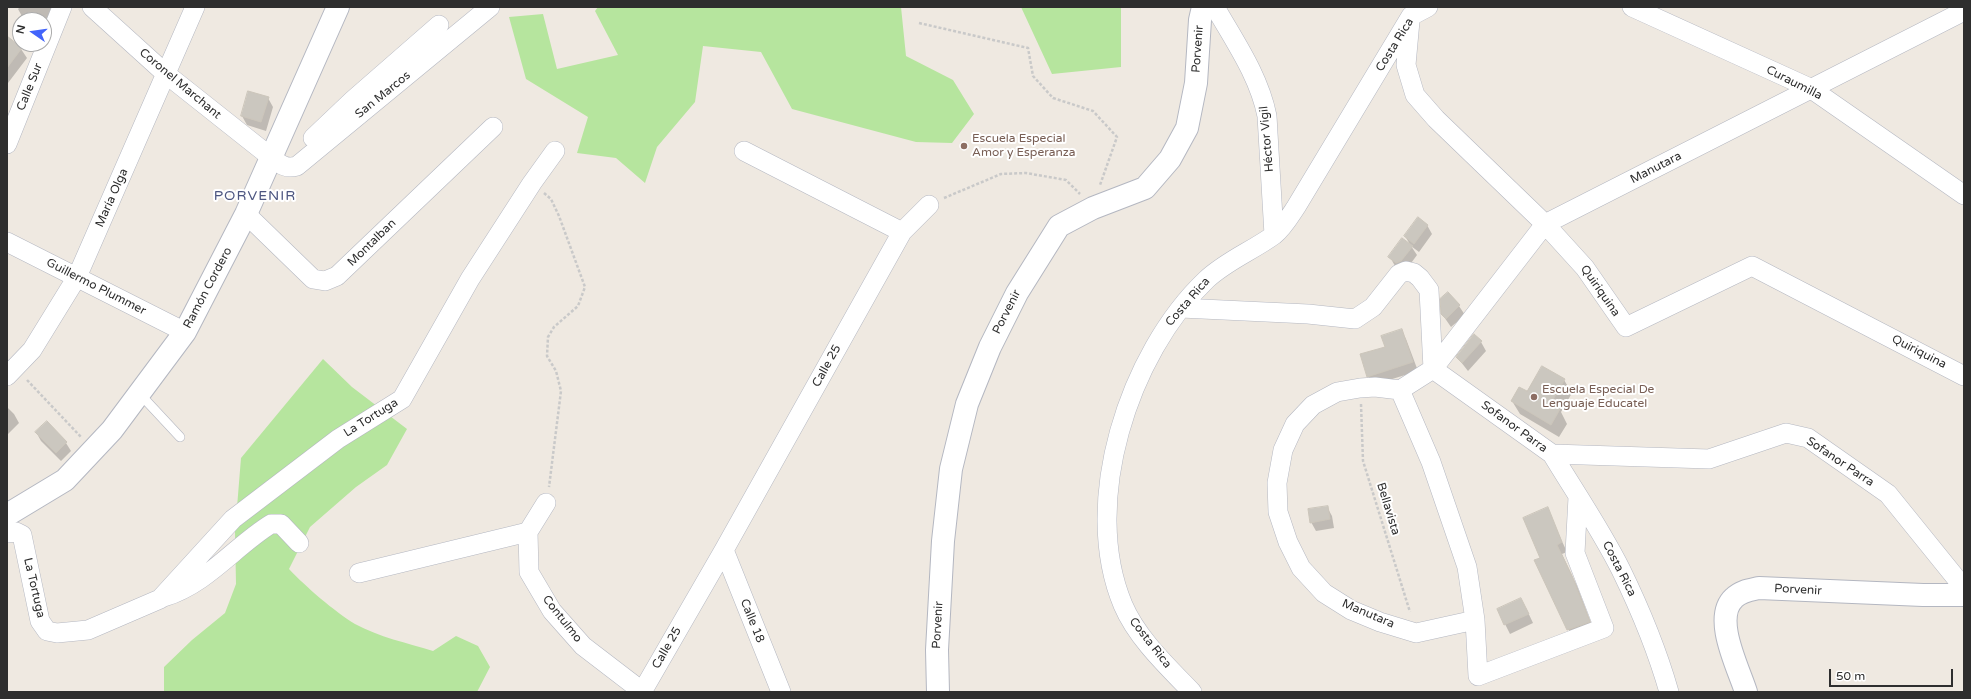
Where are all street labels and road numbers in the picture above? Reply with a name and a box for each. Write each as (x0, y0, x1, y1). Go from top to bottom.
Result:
street label: Costa Rica (1373, 16, 1417, 74)
street label: Porvenir (1189, 25, 1207, 73)
street label: Coronel Marchant (136, 46, 224, 122)
street label: Calle Sur (14, 61, 46, 113)
street label: Curaumilla (1764, 63, 1824, 103)
street label: San Marcos (353, 68, 413, 122)
street label: Héctor Vigil (1257, 105, 1277, 173)
street label: Manutara (1628, 149, 1684, 187)
street label: María Olga (93, 166, 131, 230)
street label: Montalban (345, 216, 399, 270)
street label: Ramón Cordero (181, 245, 235, 331)
street label: Guillermo Plummer (44, 256, 148, 318)
street label: Quiriquina (1577, 263, 1623, 319)
street label: Costa Rica (1163, 275, 1213, 329)
street label: Porvenir (990, 287, 1024, 337)
street label: Quiriquina (1889, 332, 1949, 372)
street label: Calle 25 (810, 342, 844, 390)
street label: La Tortuga (341, 396, 401, 440)
street label: Sofanor Parra (1478, 398, 1550, 456)
street label: Sofanor Parra (1803, 434, 1877, 490)
street label: Bellavista (1373, 481, 1403, 537)
street label: Costa Rica (1599, 539, 1639, 599)
street label: La Tortuga (20, 556, 48, 620)
street label: Porvenir (1774, 582, 1822, 598)
street label: Contulmo (539, 593, 585, 645)
street label: Calle 18 (737, 597, 767, 645)
street label: Manutara (1340, 597, 1396, 631)
street label: Porvenir (930, 601, 946, 649)
street label: Costa Rica (1126, 615, 1174, 671)
street label: Calle 25 (649, 624, 685, 672)

